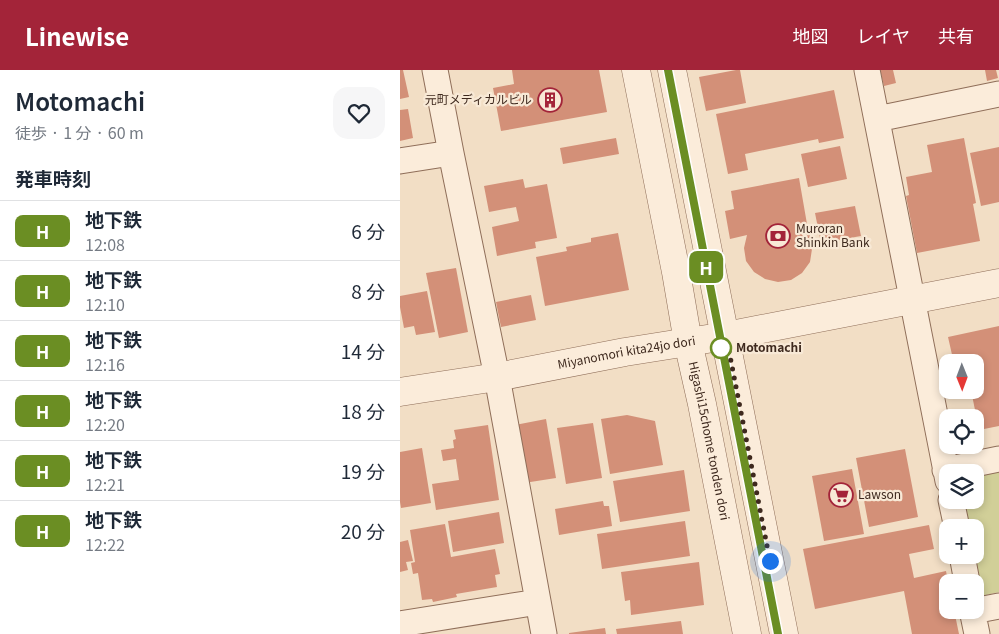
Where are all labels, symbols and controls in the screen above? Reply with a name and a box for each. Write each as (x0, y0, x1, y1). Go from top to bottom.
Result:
text: Linewise (25, 18, 129, 53)
text: 地図 (793, 22, 829, 48)
text: レイヤ (857, 22, 910, 48)
text: 共有 (938, 22, 974, 48)
text: Motomachi (15, 83, 145, 118)
button: heart (333, 87, 385, 139)
building icon: 元町メディカルビル (537, 87, 563, 113)
place label: 元町メディカルビル (425, 90, 532, 107)
text: 徒歩 · 1 分 · 60 m (15, 120, 144, 144)
text: 発車時刻 (15, 164, 91, 191)
text: 地下鉄 (85, 205, 142, 232)
text: 6 分 (351, 217, 385, 244)
text: H (36, 218, 49, 244)
place label: Muroran Shinkin Bank (796, 219, 870, 250)
bank icon: Muroran Shinkin Bank (765, 223, 791, 249)
text: 12:08 (85, 232, 125, 256)
line badge: H (690, 251, 722, 283)
text: H (699, 254, 713, 280)
text: 地下鉄 (85, 265, 142, 292)
text: 8 分 (351, 277, 385, 304)
text: H (36, 278, 49, 304)
text: 12:10 (85, 292, 125, 316)
text: 地下鉄 (85, 325, 142, 352)
street label: Miyanomori kita24jo dori (556, 331, 697, 372)
text: 14 分 (341, 337, 385, 364)
marker: Motomachi (710, 337, 732, 359)
text: H (36, 338, 49, 364)
place label: Motomachi (736, 338, 802, 355)
text: 12:16 (85, 352, 125, 376)
north arrow (939, 354, 984, 399)
map controls (939, 354, 984, 619)
street label: Higashi15chome tonden dori (686, 359, 735, 522)
text: 地下鉄 (85, 385, 142, 412)
text: 18 分 (341, 397, 385, 424)
text: H (36, 398, 49, 424)
button: locate (939, 409, 984, 454)
text: 12:20 (85, 412, 125, 436)
text: 地下鉄 (85, 445, 142, 472)
text: 19 分 (341, 457, 385, 484)
text: H (36, 458, 49, 484)
button: layers (939, 464, 984, 509)
text: 12:21 (85, 472, 125, 496)
supermarket icon: Lawson (828, 482, 854, 508)
place label: Lawson (858, 485, 901, 502)
text: 地下鉄 (85, 505, 142, 532)
text: 20 分 (341, 517, 385, 544)
text: H (36, 518, 49, 544)
button: + (939, 519, 984, 564)
text: 12:22 (85, 532, 125, 556)
your location (758, 549, 783, 574)
button: − (939, 574, 984, 619)

